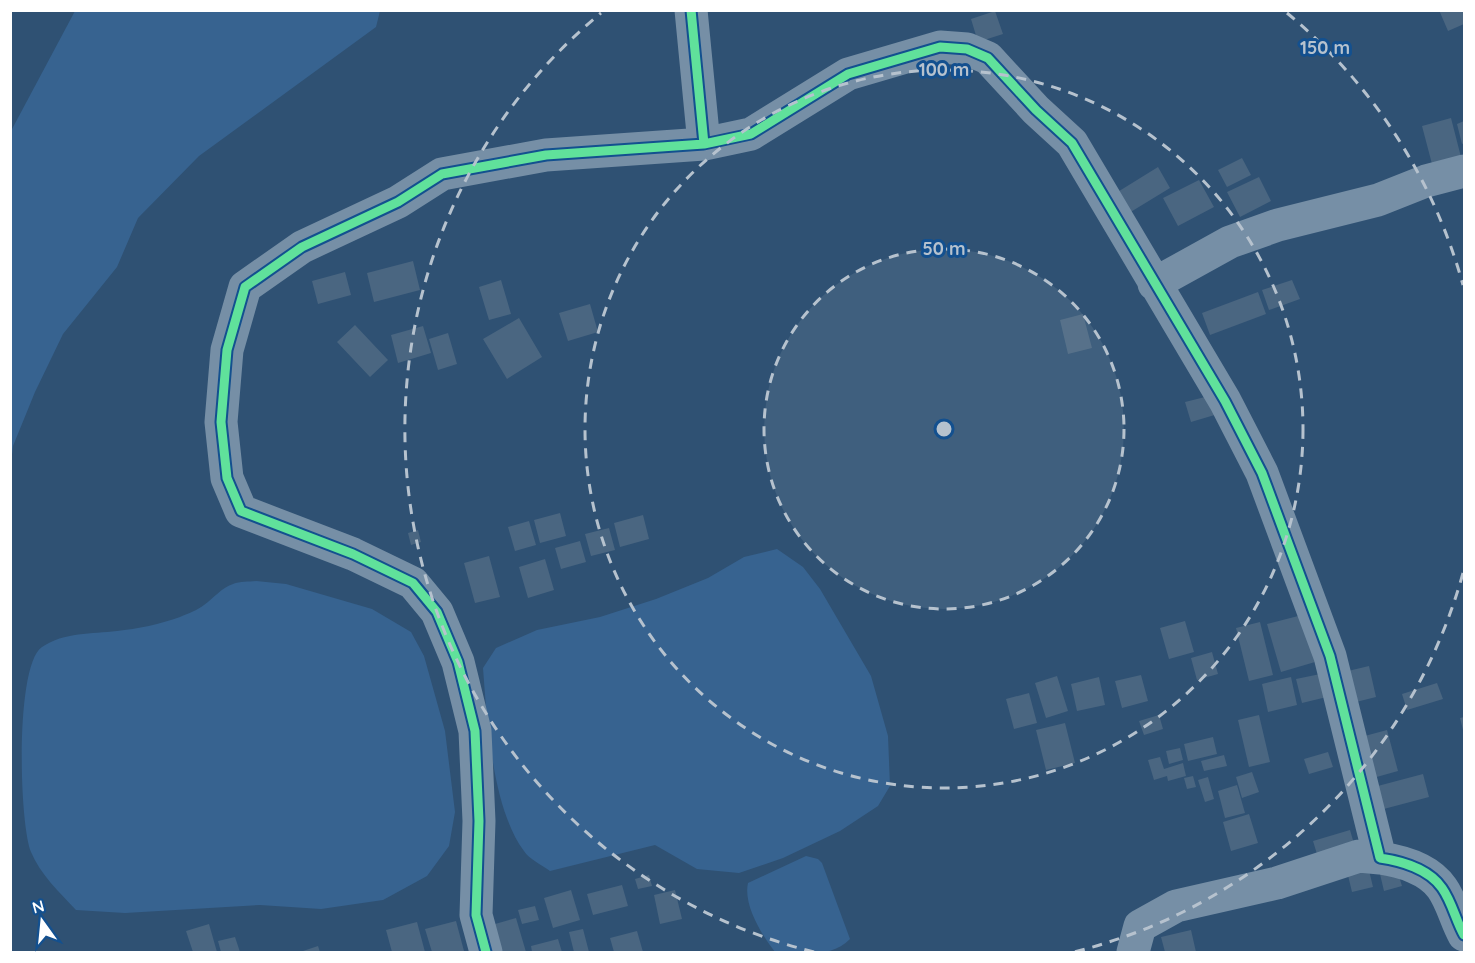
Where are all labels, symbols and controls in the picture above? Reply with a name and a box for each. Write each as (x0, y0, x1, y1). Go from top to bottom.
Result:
text: 150 m (1300, 36, 1350, 59)
text: 100 m (919, 58, 969, 81)
text: 50 m (922, 237, 966, 260)
centre of rings (934, 419, 954, 439)
north arrow (12, 891, 72, 951)
text: N (30, 895, 46, 918)

